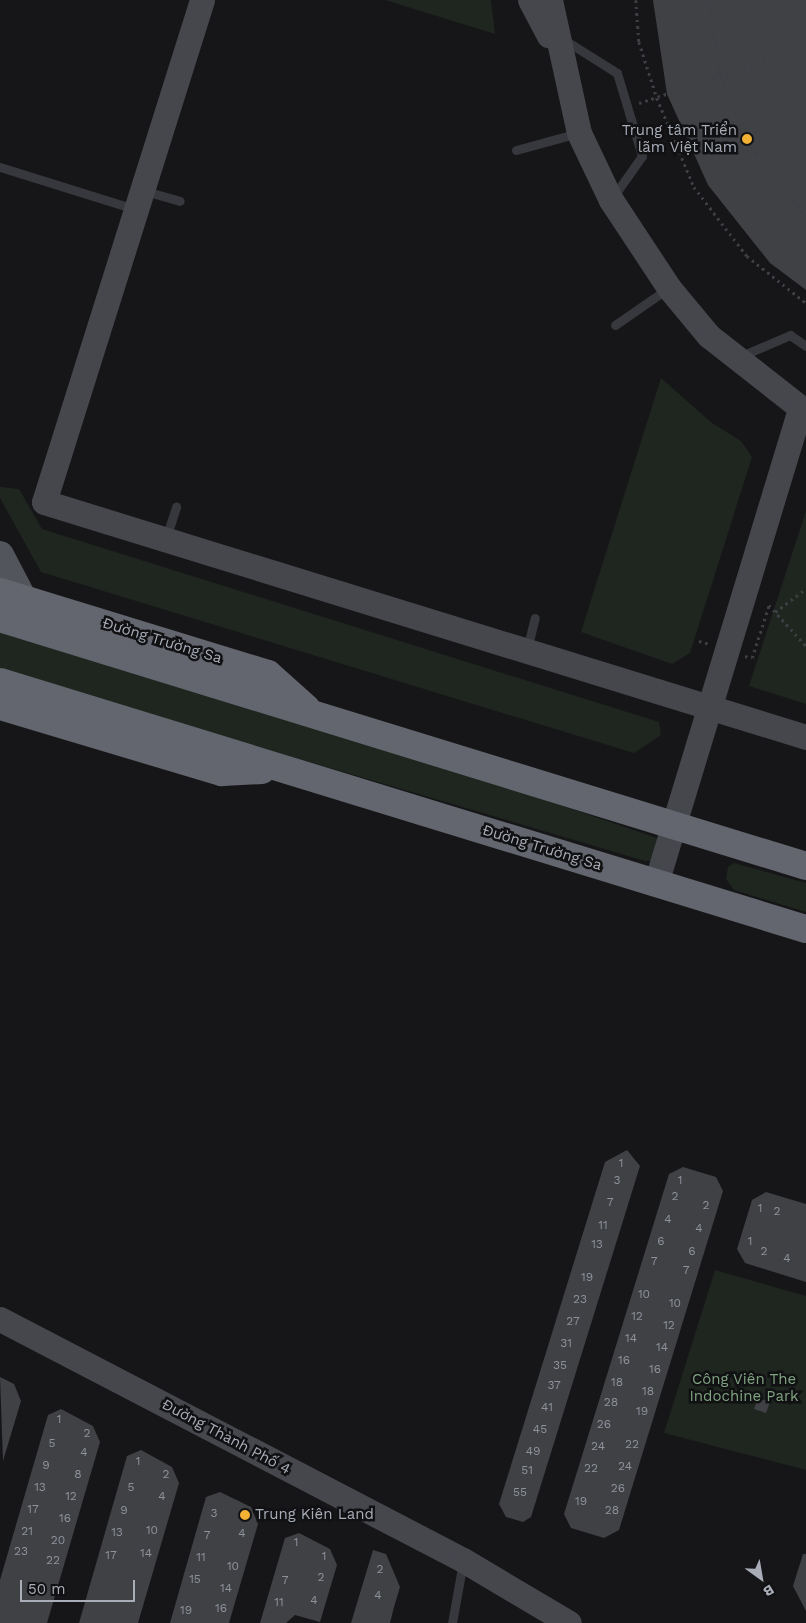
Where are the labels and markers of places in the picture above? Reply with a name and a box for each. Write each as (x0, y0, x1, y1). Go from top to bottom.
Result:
place label: Trung tâm Triển lãm Việt Nam (621, 121, 737, 156)
marker: Trung tâm Triển lãm Việt Nam (741, 133, 753, 145)
place label: Trung Kiên Land (255, 1506, 374, 1524)
marker: Trung Kiên Land (239, 1509, 251, 1521)

